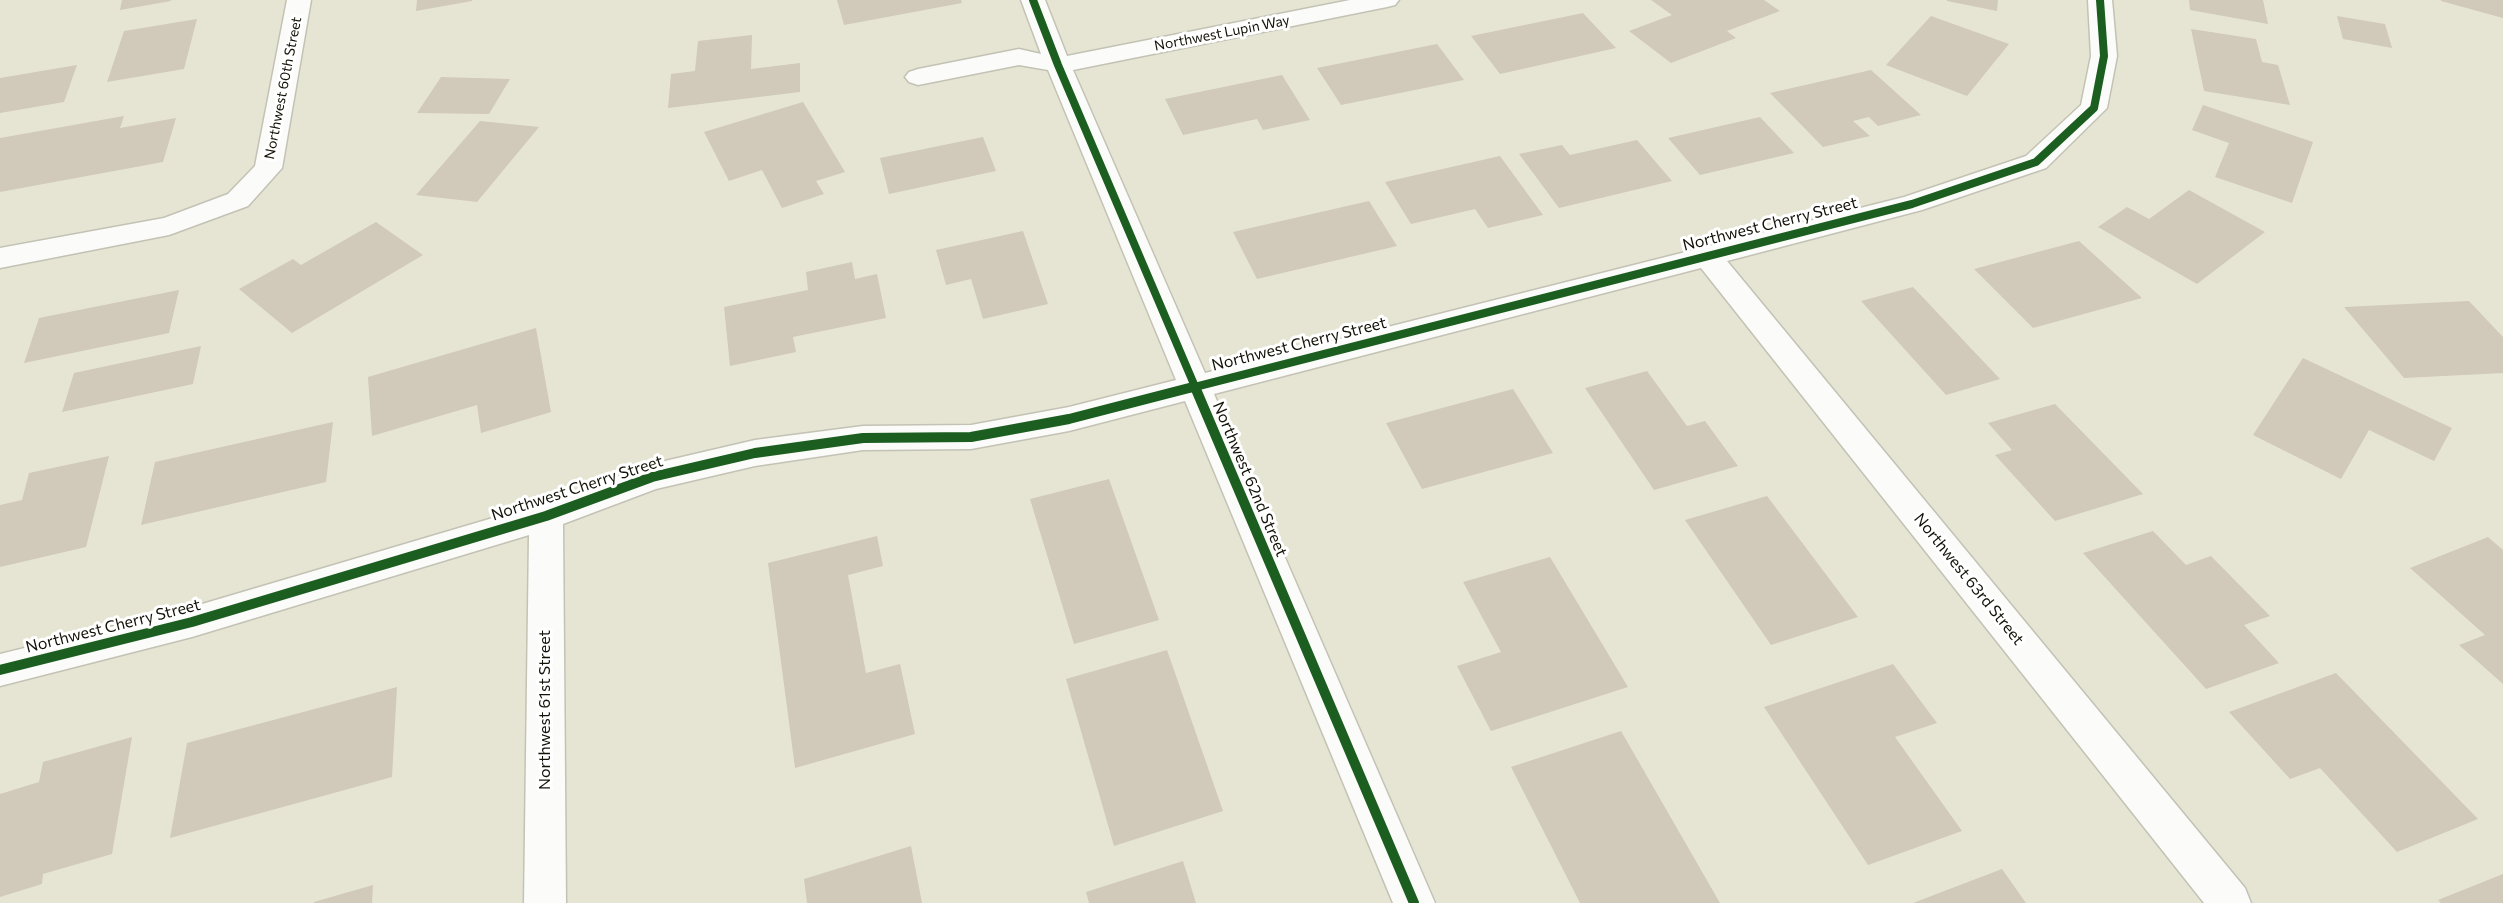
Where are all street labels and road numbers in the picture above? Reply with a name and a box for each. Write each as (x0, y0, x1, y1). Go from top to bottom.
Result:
street label: Northwest Lupin Way (1153, 12, 1291, 54)
street label: Northwest 60th Street (261, 15, 305, 161)
street label: Northwest Cherry Street (1681, 193, 1859, 255)
street label: Northwest Cherry Street (1210, 313, 1388, 375)
street label: Northwest 62nd Street (1209, 399, 1291, 559)
street label: Northwest Cherry Street (489, 451, 665, 525)
street label: Northwest 63rd Street (1910, 509, 2028, 649)
street label: Northwest Cherry Street (24, 595, 202, 657)
street label: Northwest 61st Street (535, 630, 555, 790)

